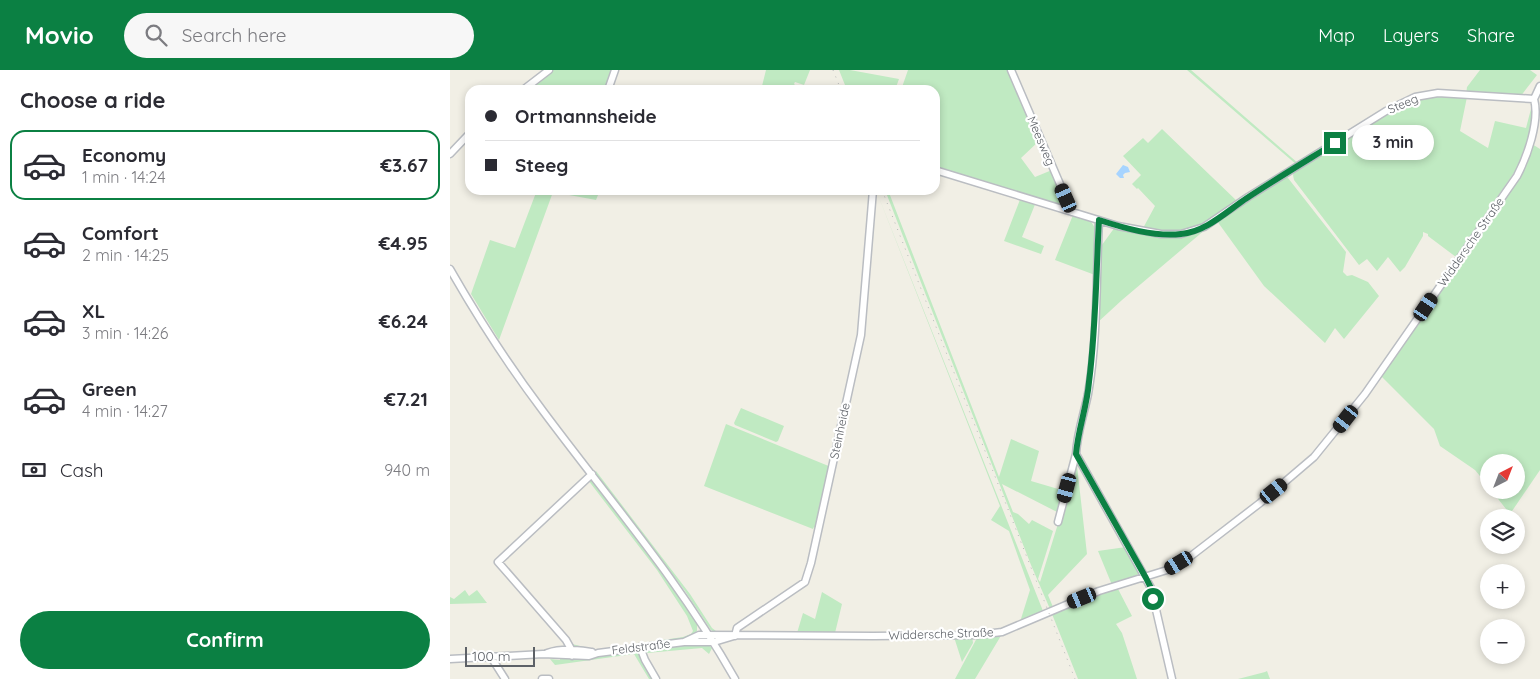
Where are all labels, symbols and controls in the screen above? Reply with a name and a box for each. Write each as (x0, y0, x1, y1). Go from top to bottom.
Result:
search box (124, 13, 474, 58)
text: Movio (25, 20, 94, 50)
icon: search (142, 21, 170, 49)
text: Search here (182, 23, 287, 47)
text: Map (1318, 24, 1355, 47)
text: Layers (1383, 24, 1439, 47)
text: Share (1467, 24, 1515, 47)
text: Choose a ride (20, 86, 165, 114)
street label: Steeg (1385, 90, 1420, 117)
text: Ortmannsheide (515, 104, 657, 128)
street label: Meesweg (1024, 114, 1059, 168)
callout: 3 min (1352, 126, 1435, 160)
route end (1324, 132, 1346, 154)
text: 3 min (1372, 132, 1414, 152)
icon: car (22, 143, 67, 188)
text: Economy (82, 143, 166, 167)
text: €3.67 (380, 153, 428, 177)
text: Steeg (515, 153, 568, 177)
text: 1 min · 14:24 (82, 167, 166, 187)
car (1053, 181, 1078, 215)
street label: Widdersche Straße (1434, 194, 1507, 289)
icon: car (22, 221, 67, 266)
text: Comfort (82, 221, 159, 245)
text: €4.95 (378, 231, 428, 255)
text: 2 min · 14:25 (82, 245, 169, 265)
car (1411, 290, 1440, 324)
icon: car (22, 299, 67, 344)
text: XL (82, 299, 105, 323)
text: €6.24 (379, 309, 428, 333)
text: 3 min · 14:26 (82, 323, 168, 343)
icon: car (22, 377, 67, 422)
text: Green (82, 377, 137, 401)
text: €7.21 (384, 387, 428, 411)
text: 4 min · 14:27 (82, 401, 168, 421)
street label: Steinheide (826, 401, 853, 460)
car (1330, 403, 1361, 435)
north arrow (1480, 454, 1525, 499)
map controls (1480, 454, 1525, 664)
icon: cash (20, 456, 48, 484)
text: Cash (60, 458, 104, 482)
text: 940 m (384, 460, 430, 480)
car (1055, 472, 1078, 504)
car (1257, 476, 1290, 506)
button: layers (1480, 509, 1525, 554)
car (1162, 549, 1195, 577)
button: + (1480, 564, 1525, 609)
car (1065, 585, 1098, 611)
route start (1142, 588, 1164, 610)
button: Confirm (20, 611, 430, 669)
button: − (1480, 619, 1525, 664)
street label: Widdersche Straße (888, 624, 994, 643)
street label: Feldstraße (611, 635, 671, 658)
scale bar (465, 644, 535, 667)
text: 100 m (472, 647, 510, 665)

